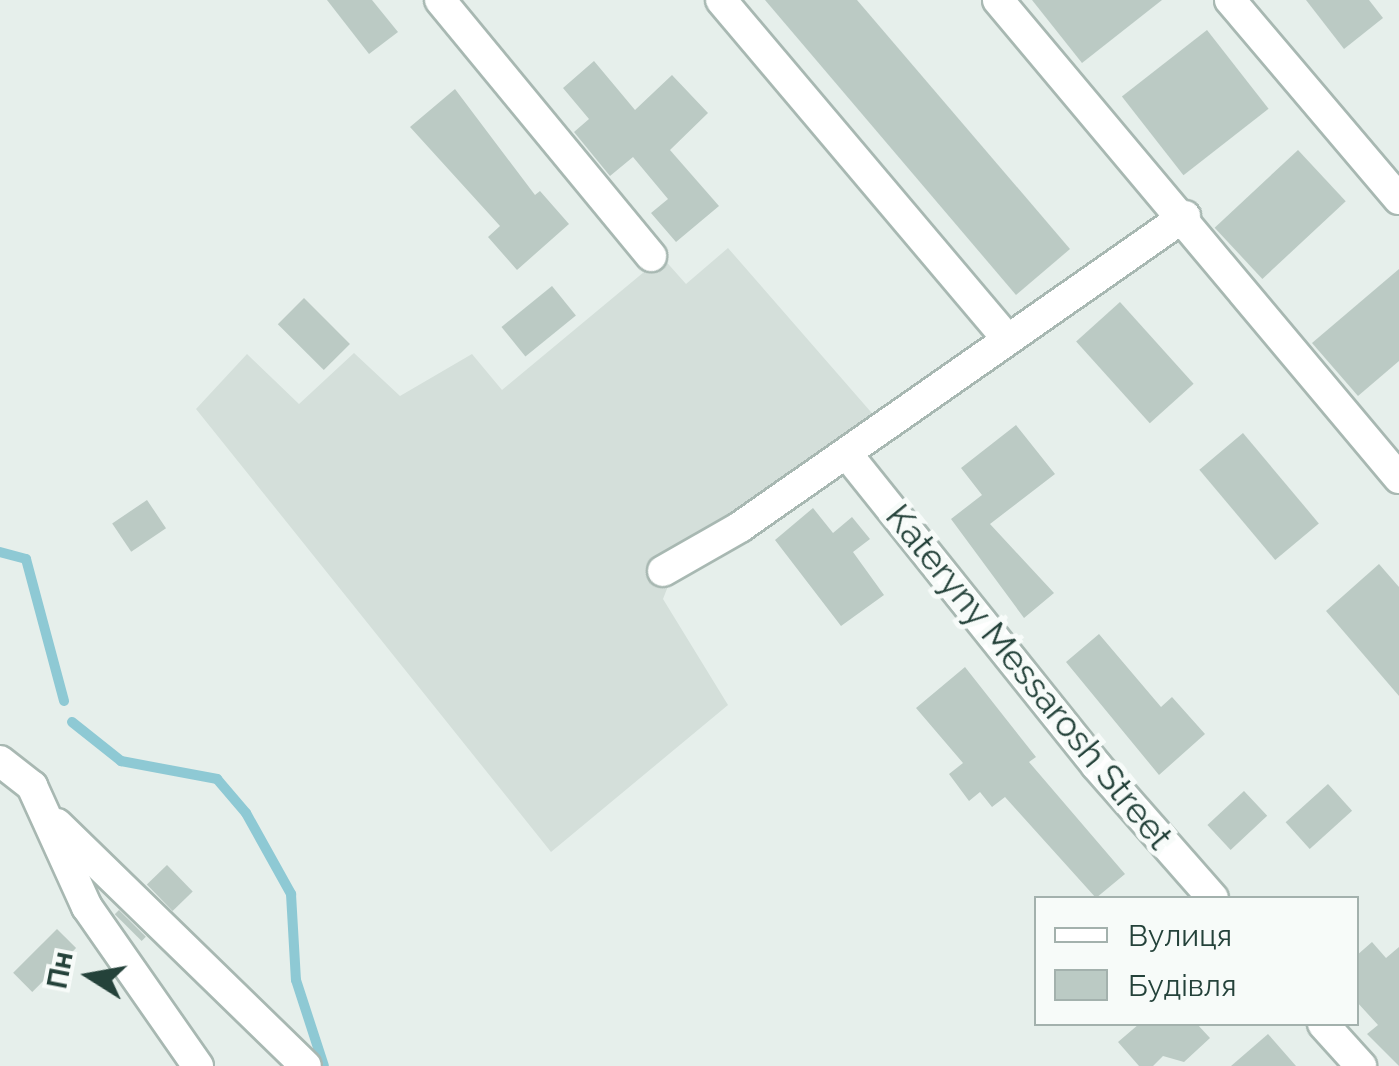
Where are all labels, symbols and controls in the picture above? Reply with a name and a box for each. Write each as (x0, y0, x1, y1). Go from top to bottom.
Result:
street label: Kateryny Messarosh Street (877, 496, 1181, 858)
legend (1034, 896, 1359, 1026)
text: Вулиця (1128, 918, 1232, 953)
north arrow (40, 926, 140, 1026)
text: Пн (40, 949, 80, 992)
text: Будівля (1128, 968, 1236, 1003)

